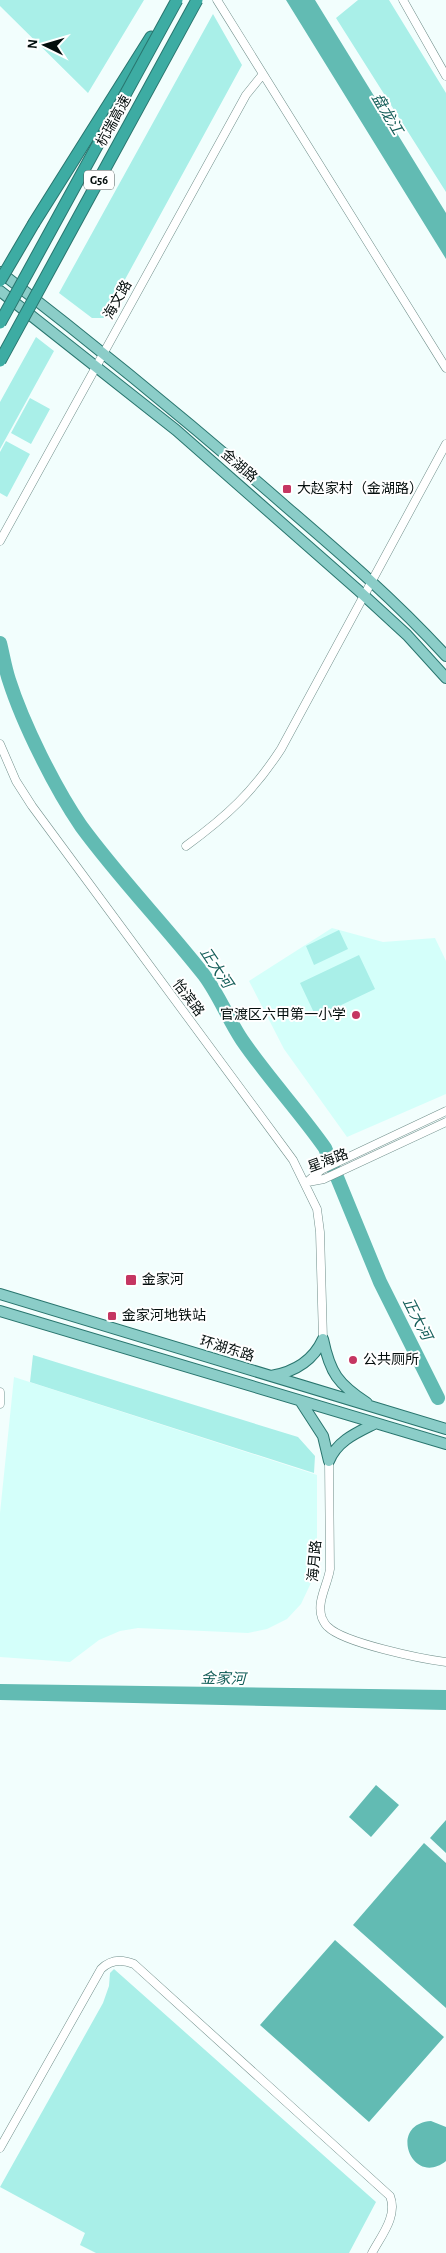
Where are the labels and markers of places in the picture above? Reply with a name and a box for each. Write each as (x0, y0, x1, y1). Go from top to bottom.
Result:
place label: 大赵家村（金湖路） (297, 480, 423, 496)
marker: 大赵家村（金湖路） (281, 483, 293, 495)
place label: 官渡区六甲第一小学 (220, 1006, 346, 1022)
marker: 官渡区六甲第一小学 (350, 1009, 362, 1021)
place label: 金家河 (142, 1271, 184, 1287)
marker: 金家河 (124, 1273, 138, 1287)
place label: 金家河地铁站 (122, 1307, 206, 1323)
marker: 金家河地铁站 (106, 1310, 118, 1322)
place label: 公共厕所 (363, 1352, 419, 1367)
marker: 公共厕所 (347, 1354, 359, 1366)

